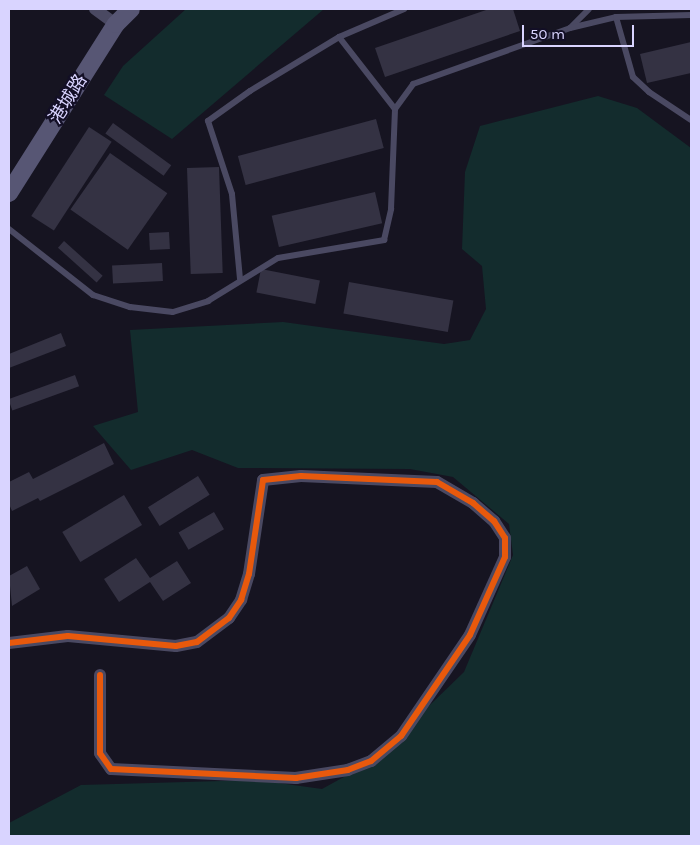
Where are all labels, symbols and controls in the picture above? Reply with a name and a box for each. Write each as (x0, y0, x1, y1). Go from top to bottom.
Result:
scale bar (525, 15, 638, 47)
text: 50 m (530, 25, 565, 43)
street label: 港城路 (45, 70, 91, 128)

